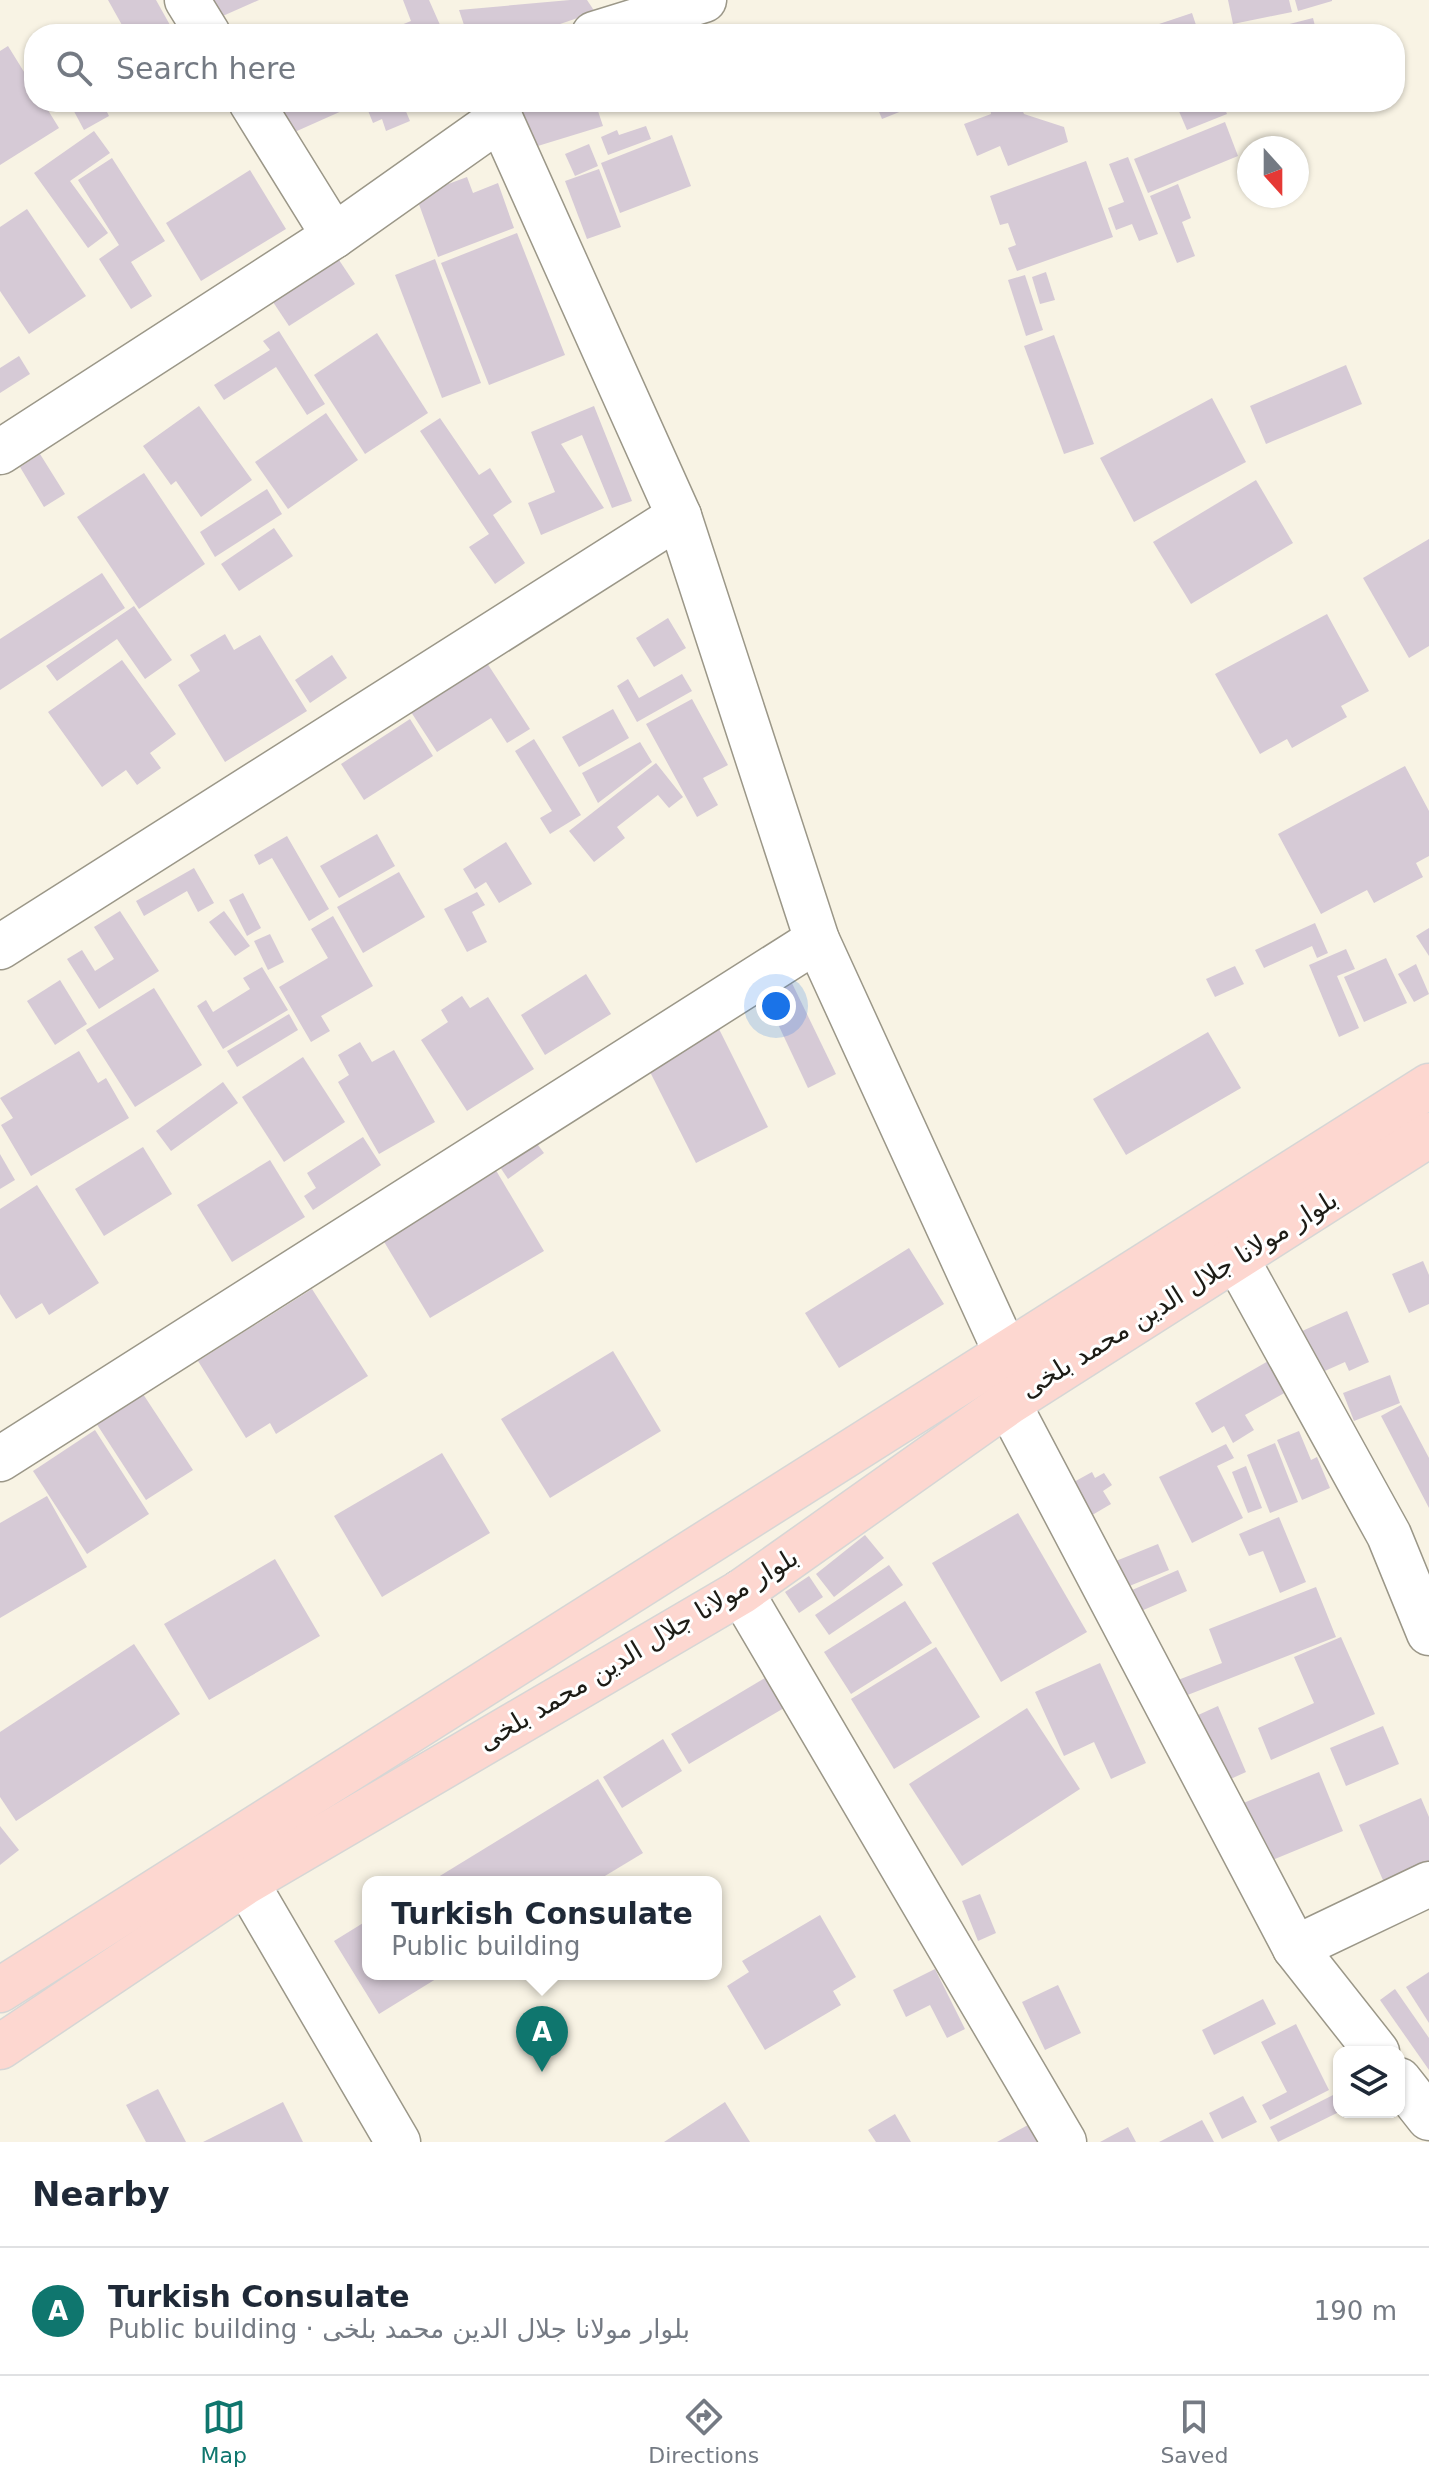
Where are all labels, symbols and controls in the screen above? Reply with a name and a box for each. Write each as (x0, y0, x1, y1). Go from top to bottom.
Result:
search box (24, 24, 1405, 112)
icon: search (52, 46, 96, 90)
text: Search here (116, 51, 296, 86)
north arrow (1237, 136, 1309, 208)
your location (756, 986, 796, 1026)
street label: بلوار مولانا جلال الدین محمد بلخی (1015, 1184, 1343, 1405)
street label: بلوار مولانا جلال الدین محمد بلخی (473, 1541, 804, 1757)
popup (362, 1876, 722, 1980)
text: Turkish Consulate (391, 1896, 693, 1931)
text: Public building (391, 1931, 581, 1961)
pin: A (516, 2006, 568, 2072)
map controls (1333, 2046, 1405, 2118)
button: layers (1333, 2046, 1405, 2118)
text: Nearby (32, 2174, 170, 2214)
text: Turkish Consulate (108, 2279, 410, 2314)
text: A (48, 2296, 68, 2326)
text: 190 m (1314, 2296, 1397, 2326)
text: Public building · بلوار مولانا جلال الدین محمد بلخی (108, 2314, 690, 2344)
tab: Map (201, 2395, 247, 2468)
tab: Directions (648, 2395, 759, 2468)
tab: Saved (1160, 2395, 1228, 2468)

